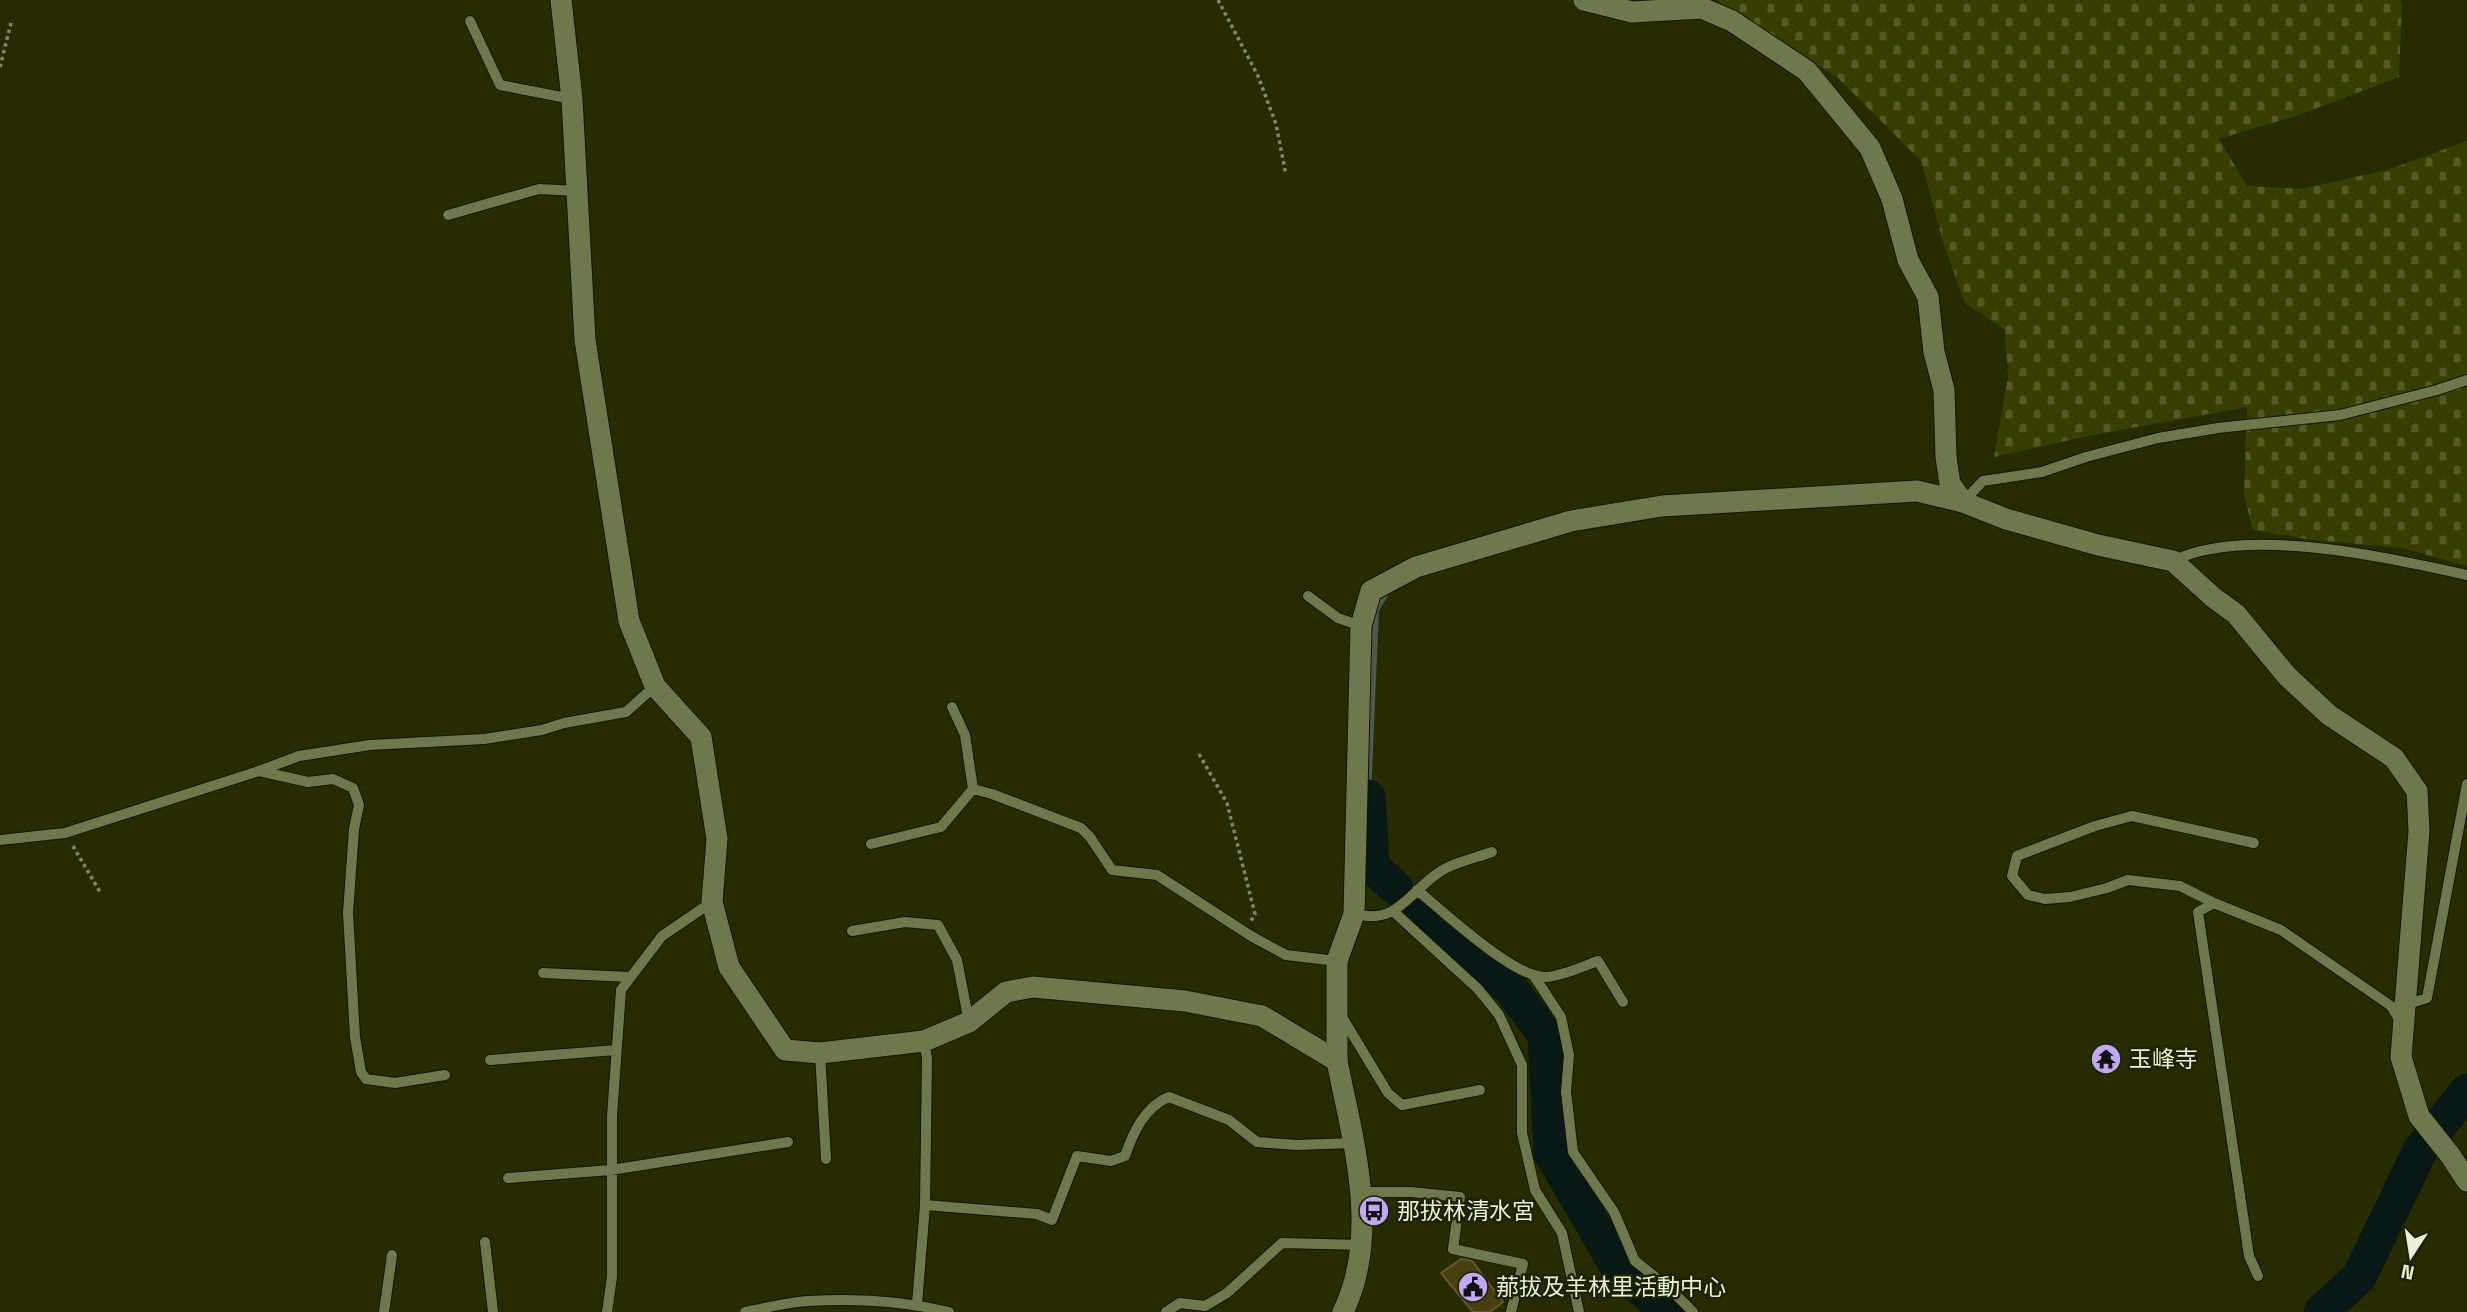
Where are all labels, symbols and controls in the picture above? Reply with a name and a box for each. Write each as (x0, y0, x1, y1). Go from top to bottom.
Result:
temple icon: 玉峰寺 (2089, 1042, 2123, 1076)
place label: 玉峰寺 (2129, 1044, 2198, 1074)
bus stop icon: 那拔林清水宮 (1357, 1194, 1391, 1228)
place label: 那拔林清水宮 (1397, 1196, 1535, 1226)
north arrow (2376, 1221, 2446, 1291)
text: N (2399, 1259, 2416, 1286)
public building icon: 𦰡拔及羊林里活動中心 (1456, 1270, 1490, 1304)
place label: 𦰡拔及羊林里活動中心 (1496, 1272, 1726, 1302)

